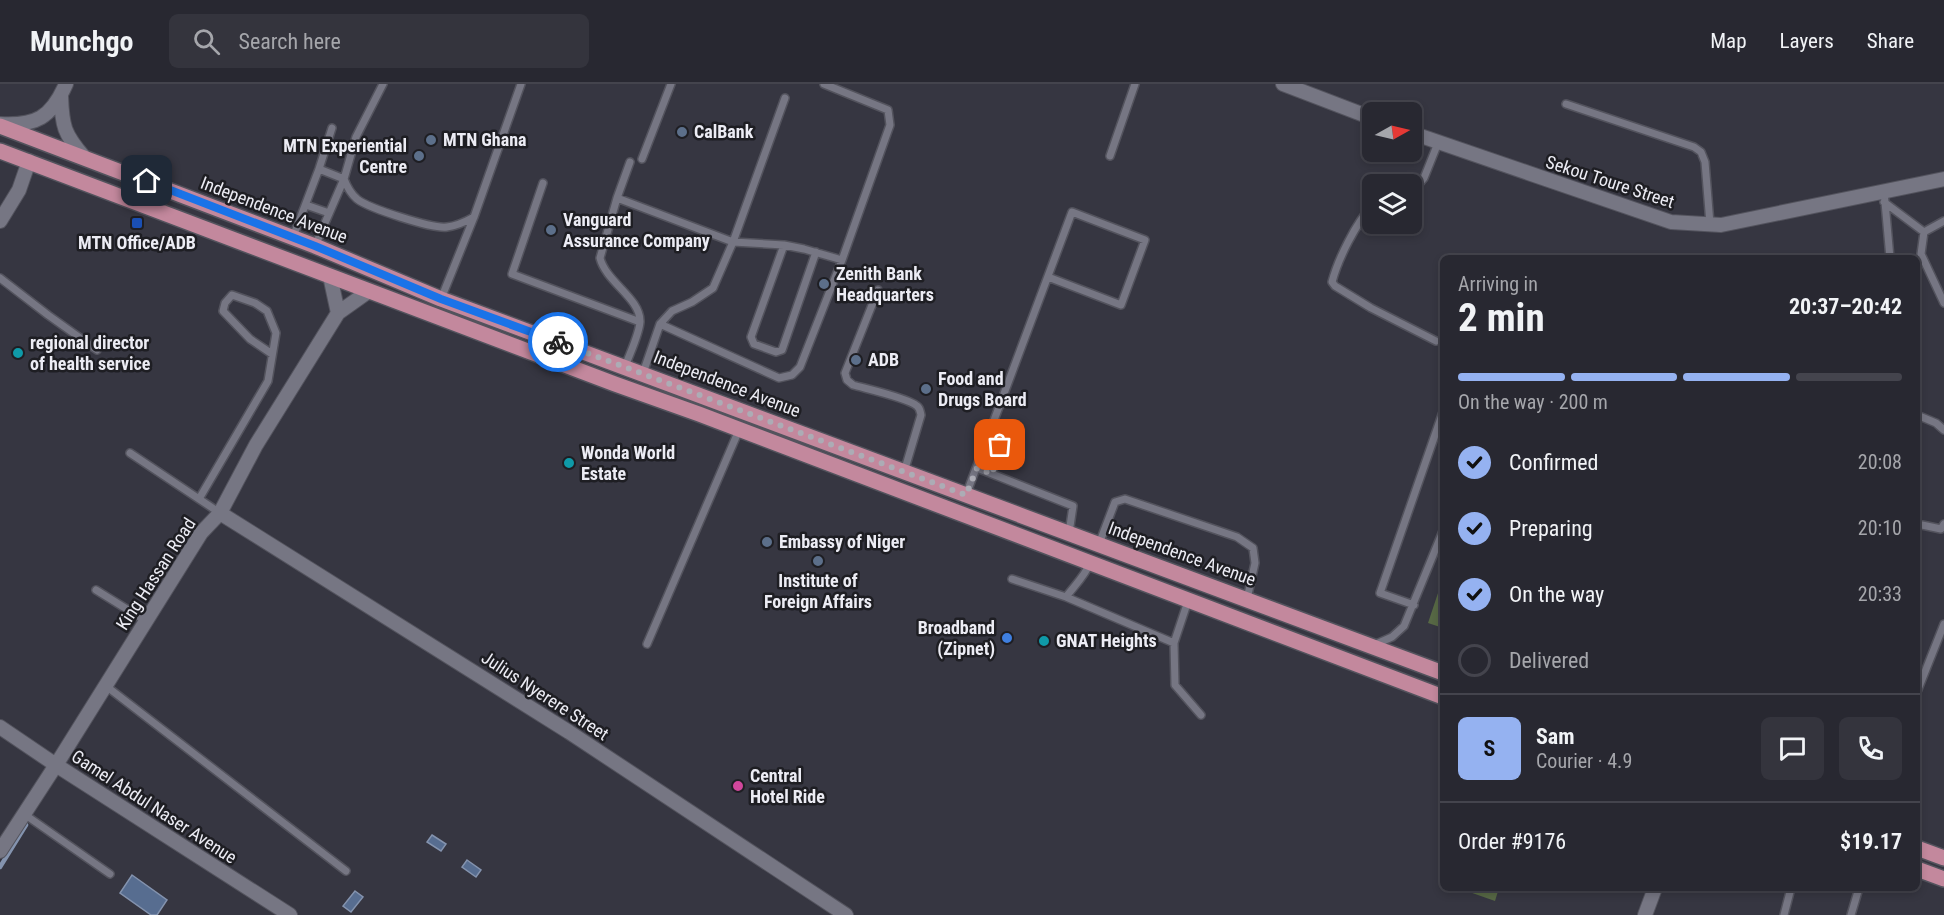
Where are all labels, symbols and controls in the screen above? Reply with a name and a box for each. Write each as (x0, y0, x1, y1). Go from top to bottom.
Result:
search box (169, 14, 589, 68)
text: Munchgo (30, 25, 133, 58)
icon: search (190, 25, 223, 58)
text: Search here (238, 29, 341, 54)
text: Map (1710, 29, 1747, 53)
text: Layers (1780, 29, 1834, 53)
text: Share (1867, 29, 1914, 53)
north arrow (1362, 102, 1422, 162)
map controls (1362, 102, 1422, 234)
place label: CalBank (694, 121, 754, 142)
marker: CalBank (675, 125, 689, 139)
place label: MTN Ghana (443, 129, 527, 150)
marker: MTN Ghana (424, 133, 438, 147)
place label: MTN Experiential Centre (283, 135, 407, 177)
marker: MTN Experiential Centre (412, 149, 426, 163)
street label: Sekou Toure Street (1543, 151, 1677, 212)
pin (121, 155, 172, 206)
icon: home (130, 164, 163, 197)
street label: Independence Avenue (198, 172, 350, 247)
button: layers (1362, 174, 1422, 234)
place label: Vanguard Assurance Company (563, 209, 710, 251)
marker: MTN Office/ADB (130, 216, 144, 230)
marker: Vanguard Assurance Company (544, 223, 558, 237)
place label: MTN Office/ADB (78, 232, 196, 253)
place label: Zenith Bank Headquarters (836, 263, 934, 305)
text: Arriving in (1458, 272, 1538, 296)
marker: Zenith Bank Headquarters (817, 277, 831, 291)
text: 20:37–20:42 (1789, 294, 1902, 319)
text: 2 min (1458, 295, 1545, 341)
courier (528, 312, 588, 372)
icon: bike (542, 326, 575, 359)
place label: regional director of health service (30, 332, 151, 374)
marker: regional director of health service (11, 346, 25, 360)
street label: Independence Avenue (651, 346, 803, 421)
place label: ADB (868, 349, 899, 370)
marker: ADB (849, 353, 863, 367)
place label: Food and Drugs Board (938, 368, 1027, 410)
marker: Food and Drugs Board (919, 382, 933, 396)
text: On the way · 200 m (1458, 390, 1608, 414)
pin (974, 419, 1025, 470)
icon: bag (983, 428, 1016, 461)
place label: Wonda World Estate (581, 442, 675, 484)
icon: check (1458, 446, 1491, 479)
text: Confirmed (1509, 450, 1598, 475)
text: 20:08 (1858, 450, 1902, 474)
marker: Wonda World Estate (562, 456, 576, 470)
icon: check (1458, 512, 1491, 545)
street label: King Hassan Road (112, 514, 200, 634)
text: Preparing (1509, 516, 1593, 541)
text: 20:10 (1858, 516, 1902, 540)
street label: Independence Avenue (1106, 517, 1259, 590)
place label: Embassy of Niger (779, 531, 905, 552)
marker: Embassy of Niger (760, 535, 774, 549)
marker: Institute of Foreign Affairs (811, 554, 825, 568)
place label: Institute of Foreign Affairs (764, 570, 872, 612)
icon: check (1458, 578, 1491, 611)
text: On the way (1509, 582, 1604, 607)
text: 20:33 (1858, 582, 1902, 606)
place label: Broadband (Zipnet) (918, 617, 995, 660)
place label: GNAT Heights (1056, 630, 1157, 651)
marker: Broadband (Zipnet) (1000, 631, 1014, 645)
marker: GNAT Heights (1037, 634, 1051, 648)
street label: Julius Nyerere Street (478, 647, 613, 745)
text: Delivered (1509, 648, 1589, 673)
button: chat (1761, 717, 1824, 780)
button: phone (1839, 717, 1902, 780)
text: Sam (1536, 724, 1575, 749)
text: S (1484, 736, 1495, 761)
street label: Gamel Abdul Naser Avenue (68, 745, 241, 868)
text: Courier · 4.9 (1536, 749, 1632, 773)
place label: Central Hotel Ride (750, 765, 825, 807)
marker: Central Hotel Ride (731, 779, 745, 793)
text: Order #9176 (1458, 829, 1566, 854)
text: $19.17 (1840, 829, 1902, 854)

